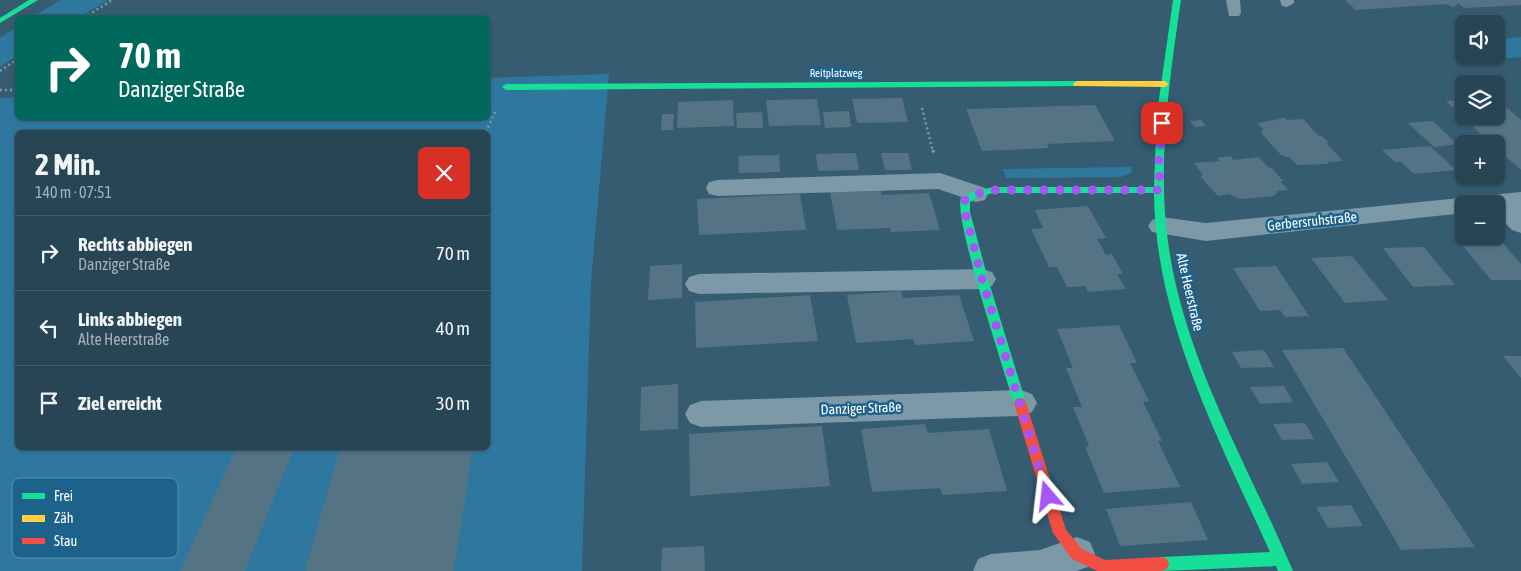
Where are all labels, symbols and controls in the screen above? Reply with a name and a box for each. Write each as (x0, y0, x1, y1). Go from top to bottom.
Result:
map controls (1455, 15, 1505, 245)
button: sound (1455, 15, 1505, 65)
icon: right (35, 35, 100, 100)
text: 70 m (118, 35, 181, 75)
street label: Reitplatzweg (810, 67, 863, 79)
button: layers (1455, 75, 1505, 125)
text: Danziger Straße (118, 76, 245, 102)
pin (1141, 102, 1183, 144)
icon: arrive (1148, 109, 1176, 137)
button: + (1455, 135, 1505, 185)
text: 2 Min. (35, 147, 100, 181)
button: close (418, 147, 470, 199)
text: 140 m · 07:51 (35, 183, 112, 201)
button: − (1455, 195, 1505, 245)
street label: Gerbersruhstraße (1266, 208, 1358, 234)
text: Rechts abbiegen (78, 233, 193, 255)
icon: right (35, 239, 63, 267)
text: 70 m (436, 242, 470, 264)
street label: Alte Heerstraße (1173, 251, 1207, 333)
text: Danziger Straße (78, 255, 170, 273)
text: Links abbiegen (78, 308, 182, 330)
icon: left (35, 314, 63, 342)
text: 40 m (436, 317, 470, 339)
text: Alte Heerstraße (78, 330, 169, 348)
icon: arrive (35, 389, 63, 417)
text: Ziel erreicht (78, 392, 162, 414)
text: 30 m (436, 392, 470, 414)
street label: Danziger Straße (820, 399, 902, 417)
position arrow (1021, 469, 1073, 521)
legend (12, 478, 178, 558)
text: Frei (54, 488, 73, 504)
text: Zäh (54, 510, 74, 526)
text: Stau (54, 533, 77, 549)

